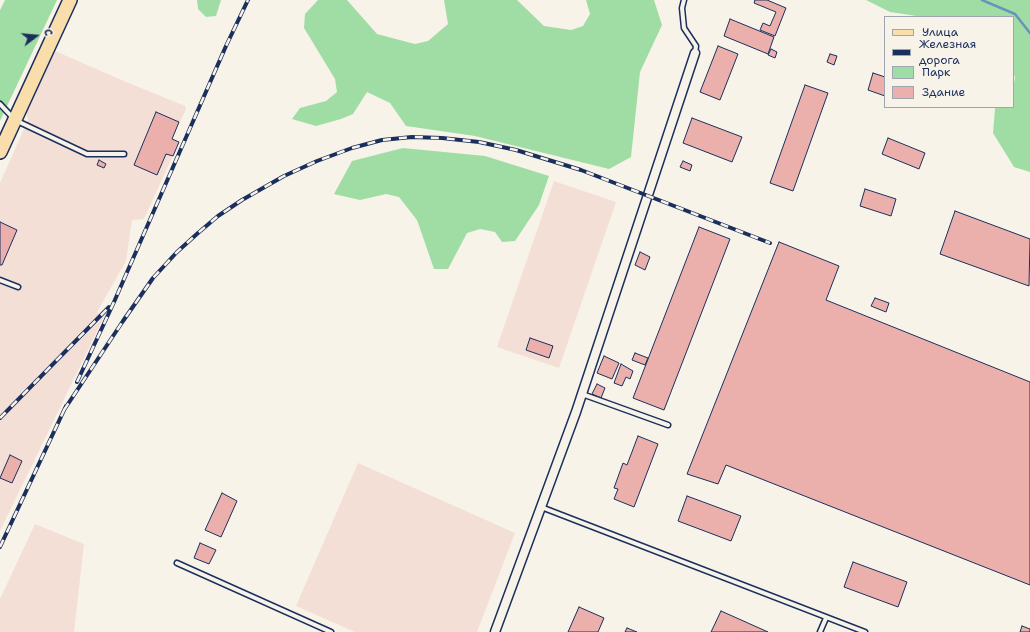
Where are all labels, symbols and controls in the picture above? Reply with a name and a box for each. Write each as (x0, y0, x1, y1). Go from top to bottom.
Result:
north arrow (16, 16, 56, 56)
legend (884, 16, 1014, 108)
text: Улица (922, 24, 958, 40)
text: С (40, 27, 56, 38)
text: Железная дорога (919, 36, 976, 68)
text: Парк (922, 64, 950, 80)
text: Здание (922, 84, 965, 100)

